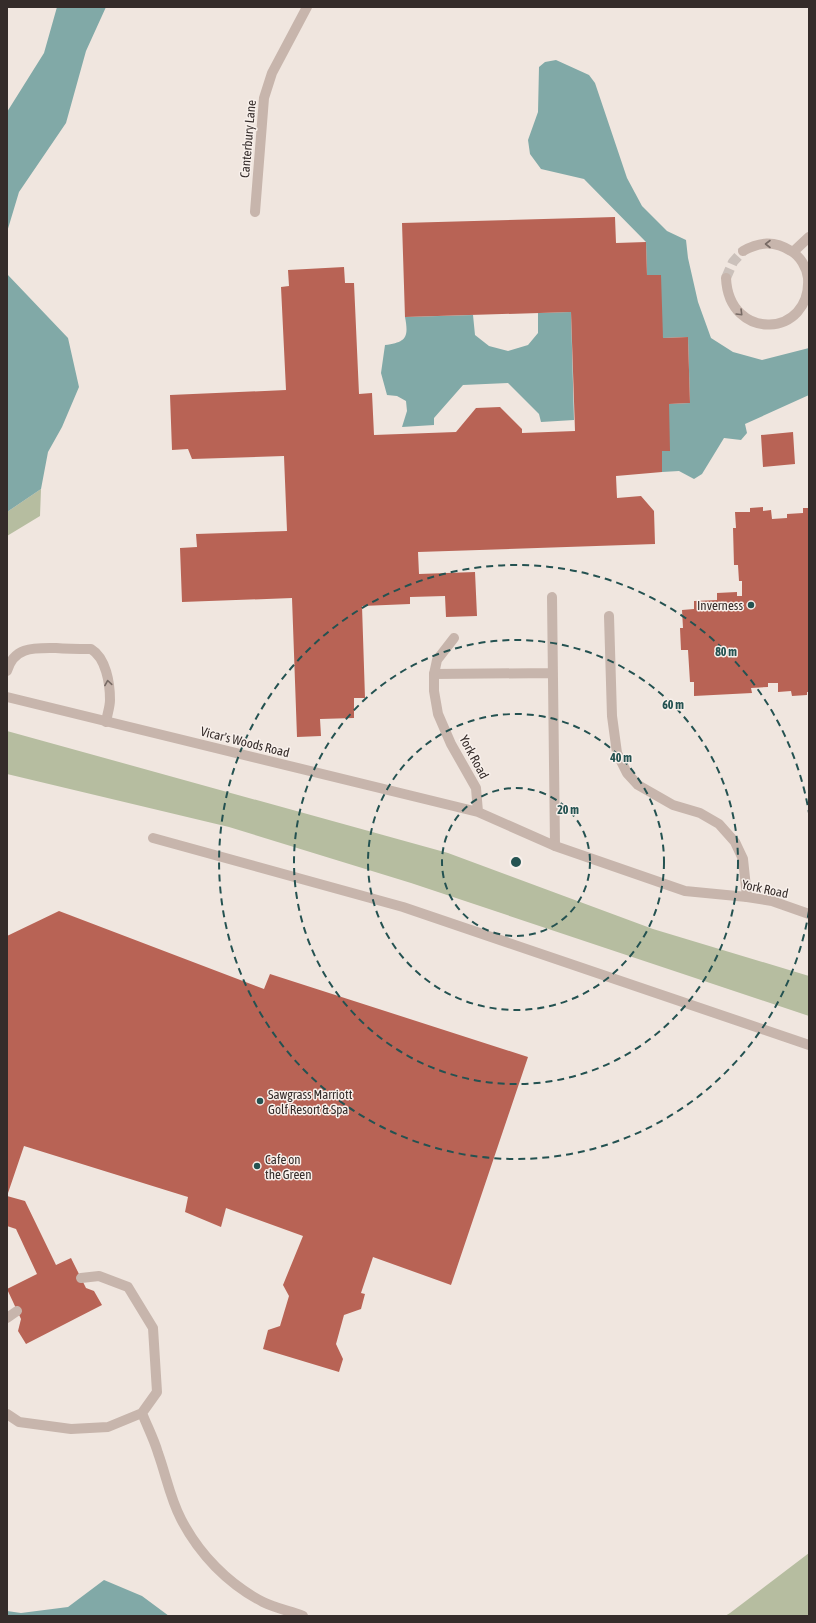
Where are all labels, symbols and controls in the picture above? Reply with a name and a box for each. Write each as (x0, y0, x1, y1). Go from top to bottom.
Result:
street label: Canterbury Lane (237, 99, 259, 179)
one-way arrow (765, 240, 771, 248)
one-way arrow (735, 308, 743, 316)
place label: Inverness (697, 598, 743, 613)
marker: Inverness (746, 600, 756, 610)
text: 80 m (715, 645, 737, 659)
one-way arrow (104, 680, 113, 686)
text: 60 m (662, 698, 684, 712)
street label: Vicar's Woods Road (199, 724, 291, 760)
street label: York Road (456, 733, 492, 781)
text: 40 m (609, 751, 632, 765)
text: 20 m (557, 803, 579, 817)
centre of rings (509, 855, 523, 869)
street label: York Road (740, 877, 790, 901)
place label: Sawgrass Marriott Golf Resort & Spa (268, 1087, 353, 1117)
marker: Sawgrass Marriott Golf Resort & Spa (255, 1096, 265, 1106)
place label: Cafe on the Green (265, 1152, 312, 1182)
marker: Cafe on the Green (252, 1161, 262, 1171)

